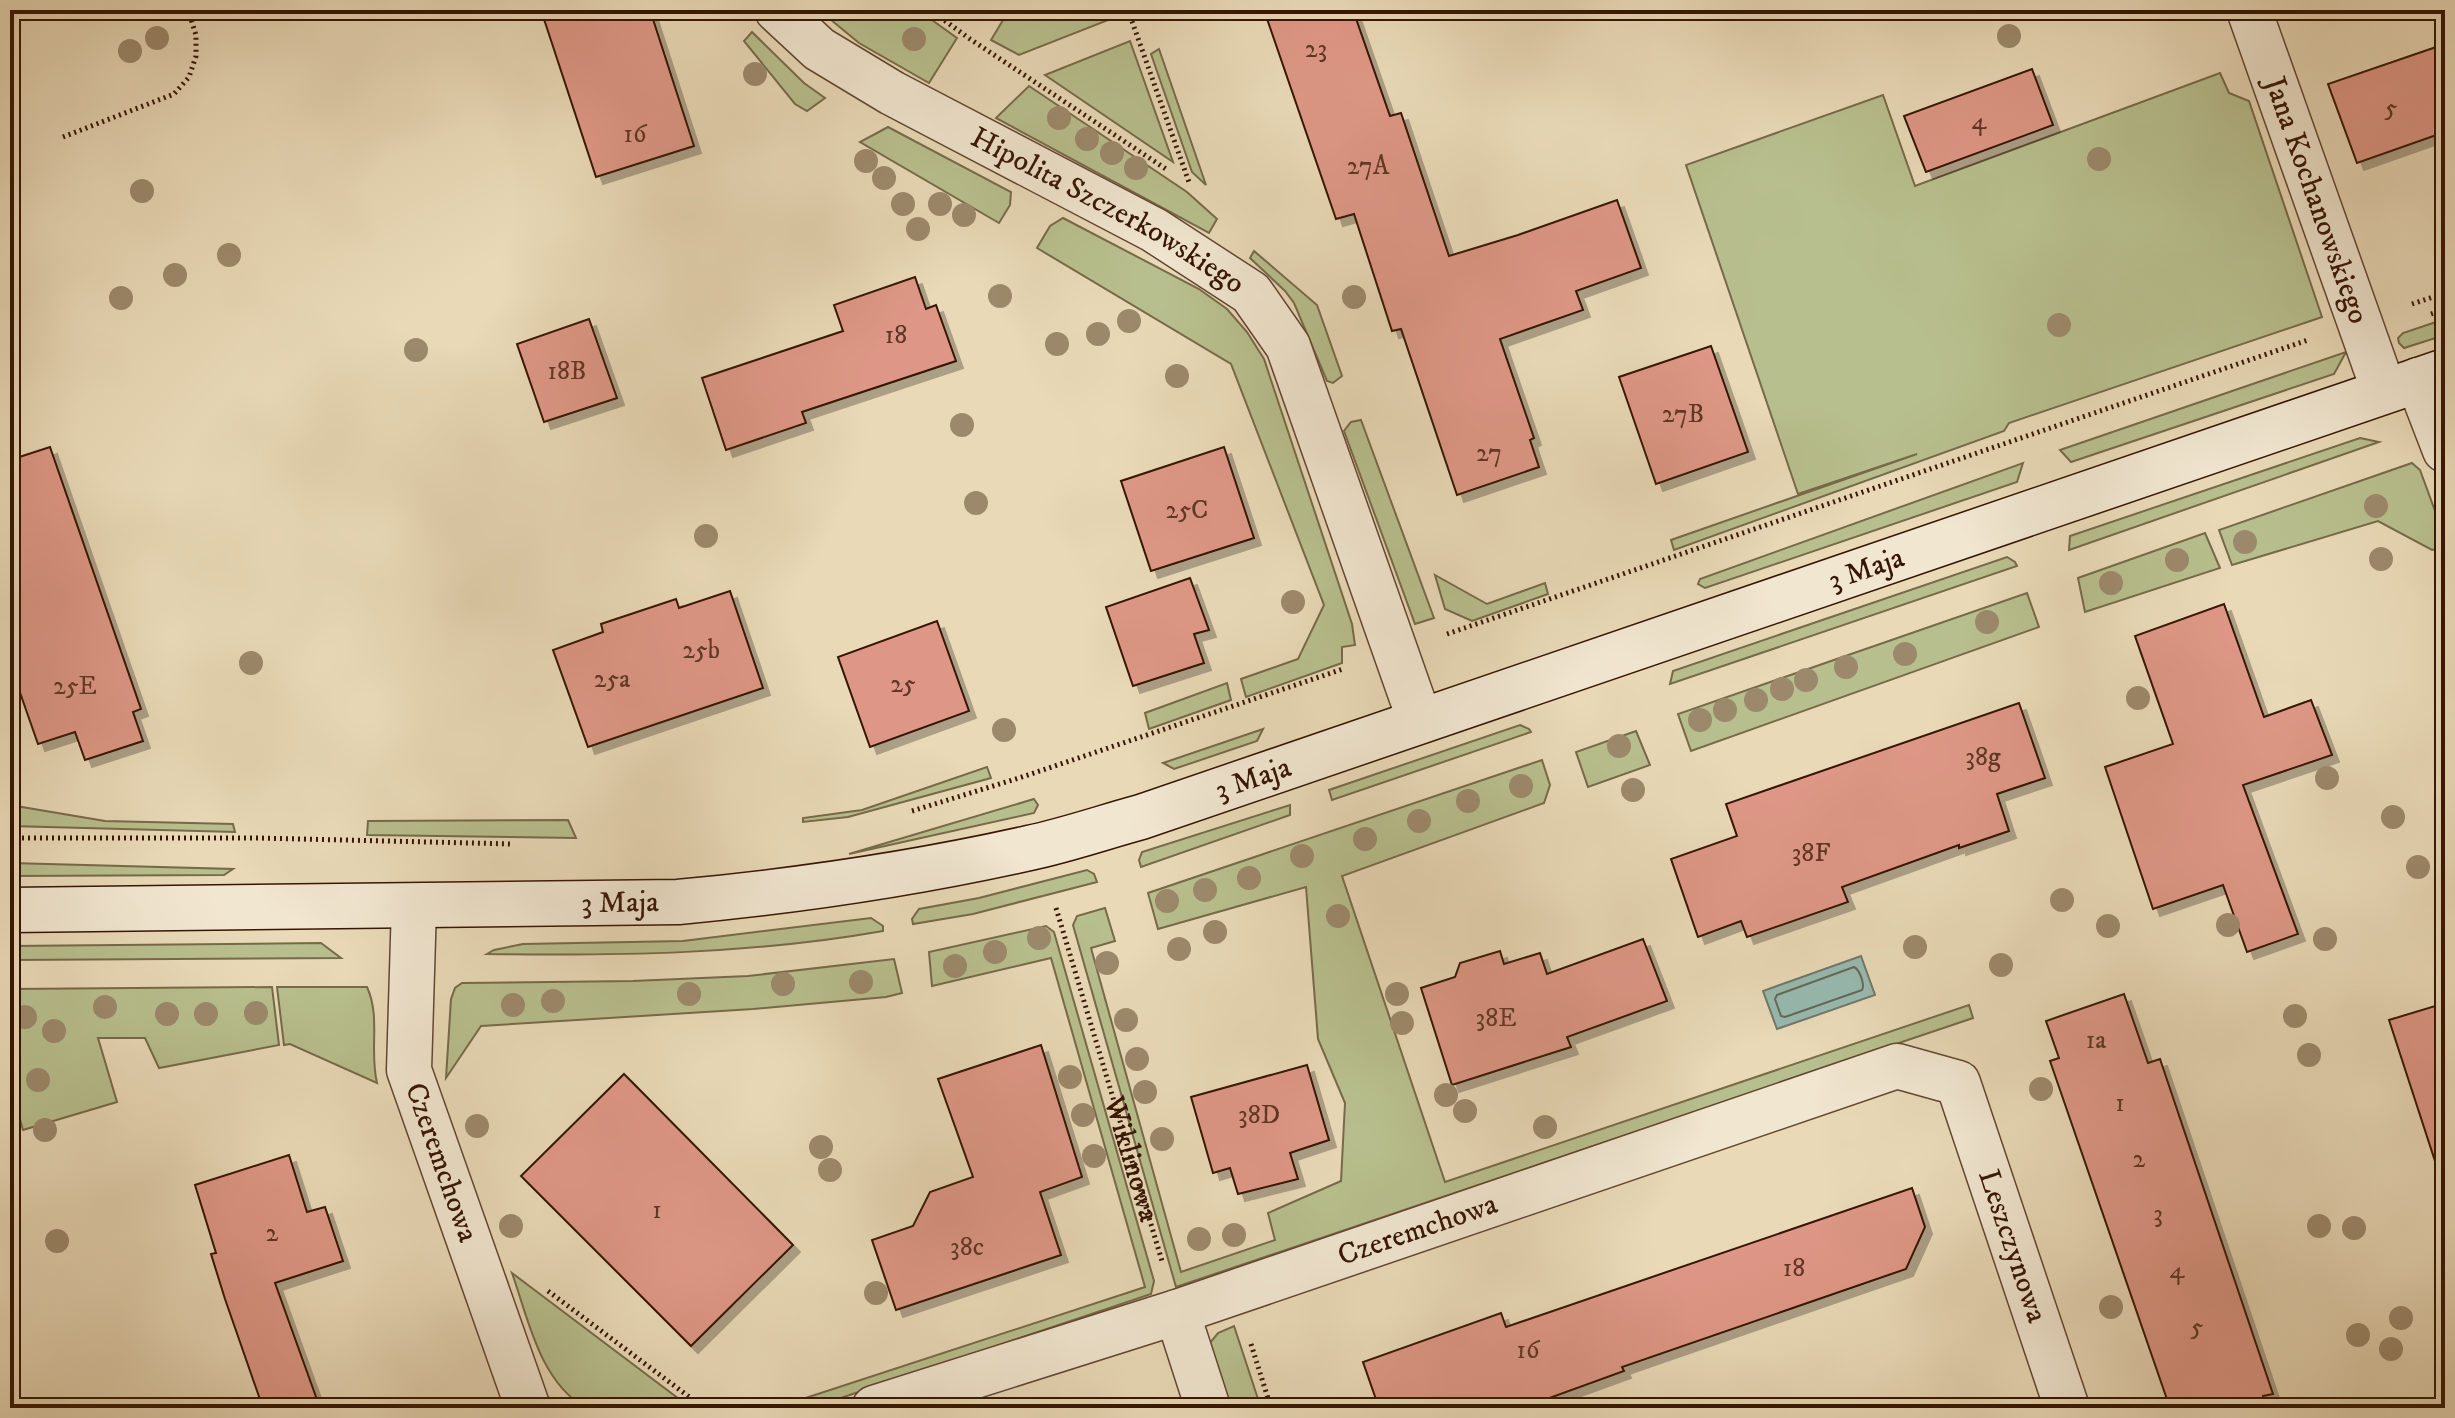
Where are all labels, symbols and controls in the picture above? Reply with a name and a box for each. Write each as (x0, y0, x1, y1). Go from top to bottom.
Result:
house number: 23 (1305, 33, 1327, 66)
street label: Jana Kochanowskiego (2255, 69, 2377, 329)
house number: 5 (2385, 92, 2398, 125)
house number: 4 (1972, 105, 1988, 138)
house number: 16 (624, 118, 648, 151)
street label: Hipolita Szczerkowskiego (964, 119, 1251, 302)
house number: 27A (1347, 150, 1390, 183)
house number: 18 (885, 319, 907, 352)
house number: 18B (547, 355, 587, 388)
house number: 27B (1662, 398, 1704, 431)
house number: 27 (1476, 437, 1502, 470)
house number: 25C (1166, 494, 1208, 527)
street label: 3 Maja (1823, 539, 1909, 599)
house number: 25b (682, 634, 720, 667)
house number: 25a (594, 663, 630, 696)
house number: 25 (890, 668, 916, 701)
house number: 25E (53, 670, 97, 703)
house number: 38g (1965, 741, 2001, 774)
street label: 3 Maja (1210, 749, 1296, 809)
house number: 38F (1792, 837, 1830, 870)
street label: 3 Maja (581, 884, 659, 922)
house number: 38E (1475, 1002, 1517, 1035)
house number: 1a (2086, 1024, 2106, 1057)
street label: Czeremchowa (396, 1078, 487, 1247)
house number: 1 (2115, 1087, 2125, 1120)
street label: Wiklinowa (1095, 1091, 1168, 1226)
house number: 38D (1238, 1099, 1280, 1132)
house number: 2 (2133, 1143, 2146, 1176)
street label: Leszczynowa (1970, 1165, 2056, 1328)
street label: Czeremchowa (1333, 1185, 1502, 1274)
house number: 1 (652, 1194, 662, 1227)
house number: 3 (2153, 1198, 2163, 1231)
house number: 2 (266, 1217, 279, 1250)
house number: 38c (950, 1231, 984, 1264)
house number: 18 (1783, 1252, 1805, 1285)
house number: 4 (2170, 1254, 2186, 1287)
house number: 5 (2191, 1311, 2204, 1344)
house number: 16 (1517, 1334, 1541, 1367)

